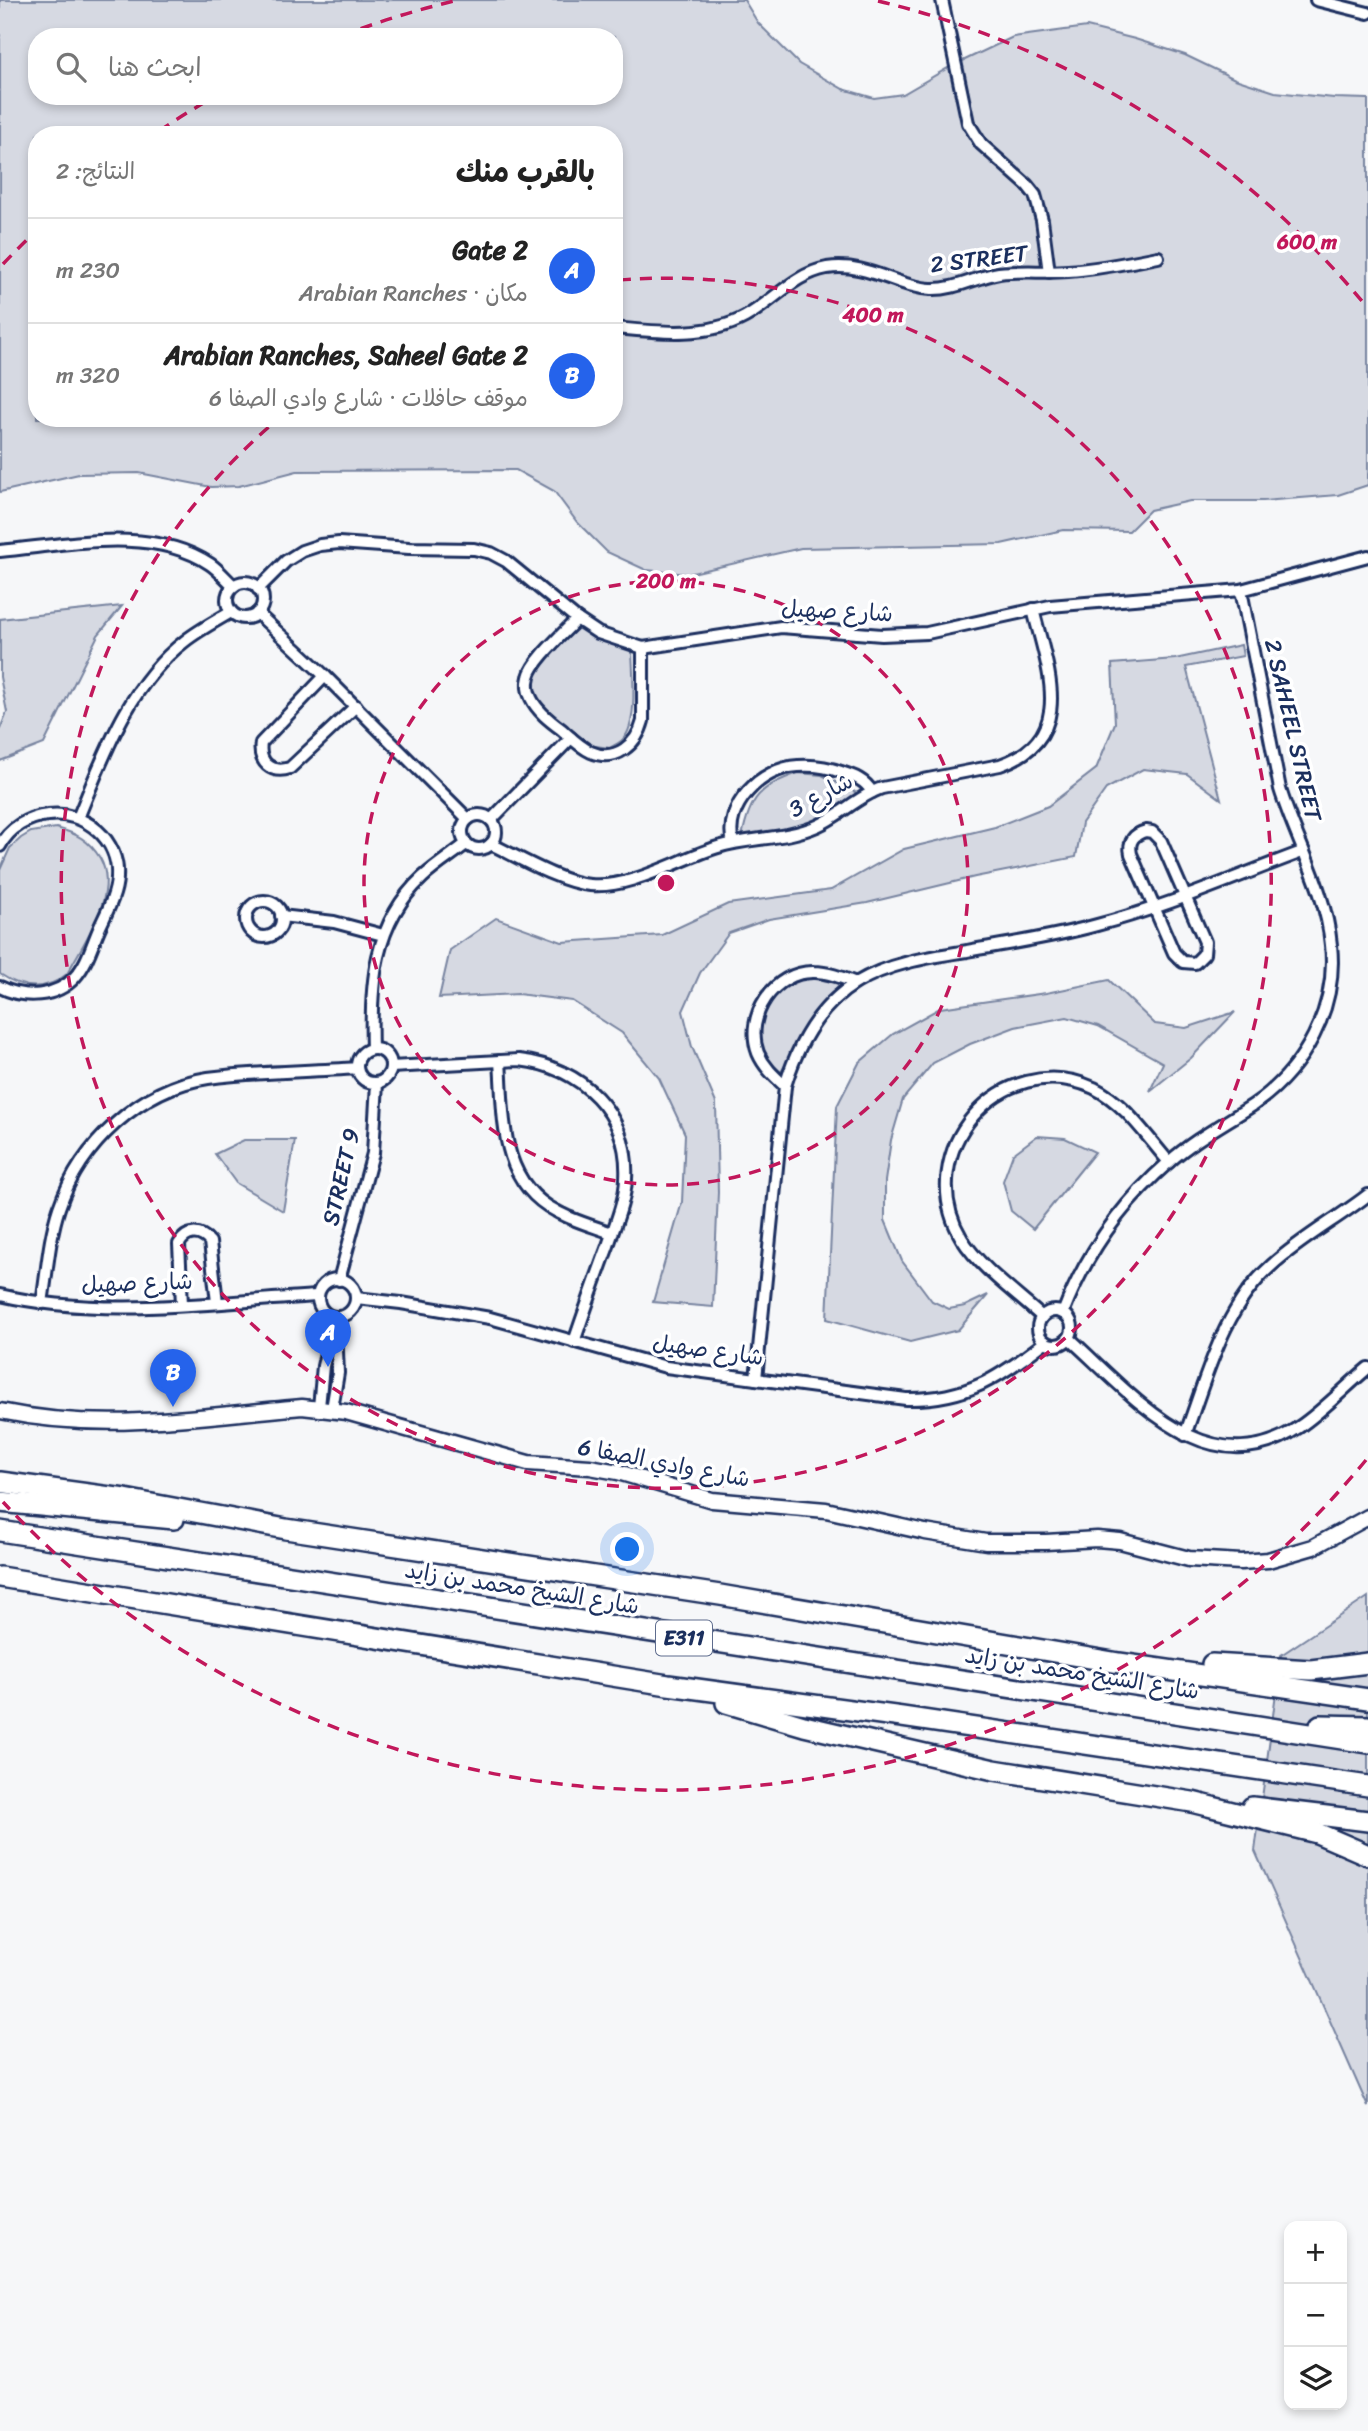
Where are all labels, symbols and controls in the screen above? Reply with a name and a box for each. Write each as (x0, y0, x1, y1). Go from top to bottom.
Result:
search box (28, 28, 623, 105)
text: ابحث هنا (108, 44, 202, 90)
icon: search (52, 48, 90, 86)
text: بالقرب منك (456, 145, 595, 199)
text: النتائج: 2 (56, 151, 135, 192)
text: 600 m (1276, 223, 1338, 261)
text: Gate 2 (452, 227, 528, 273)
street label: 2 STREET (928, 233, 1031, 285)
text: 230 m (56, 250, 120, 291)
text: A (564, 250, 580, 291)
text: مكان · Arabian Ranches (299, 273, 528, 314)
text: 400 m (841, 296, 904, 334)
text: Arabian Ranches, Saheel Gate 2 (164, 332, 528, 378)
text: 320 m (56, 355, 120, 396)
text: B (565, 355, 579, 396)
text: موقف حافلات · شارع وادي الصفا 6 (209, 378, 528, 419)
text: 200 m (635, 562, 697, 600)
street label: شارع صهيل (780, 588, 894, 634)
street label: 2 SAHEEL STREET (1252, 635, 1334, 826)
street label: 3 شارع (781, 761, 861, 829)
centre of rings (654, 871, 678, 895)
street label: STREET 9 (310, 1124, 372, 1230)
street label: شارع صهيل (80, 1261, 194, 1305)
pin: A (305, 1309, 351, 1367)
street label: شارع صهيل (650, 1322, 766, 1378)
pin: B (150, 1349, 196, 1407)
street label: شارع وادي الصفا 6 (575, 1426, 753, 1500)
your location (610, 1532, 644, 1566)
street label: شارع الشيخ محمد بن زايد (402, 1549, 642, 1627)
road number: E311 (656, 1620, 712, 1656)
street label: شارع الشيخ محمد بن زايد (962, 1634, 1202, 1712)
map controls (1284, 2221, 1347, 2410)
button: + (1284, 2221, 1347, 2284)
button: − (1284, 2284, 1347, 2347)
button: layers (1284, 2347, 1347, 2410)

